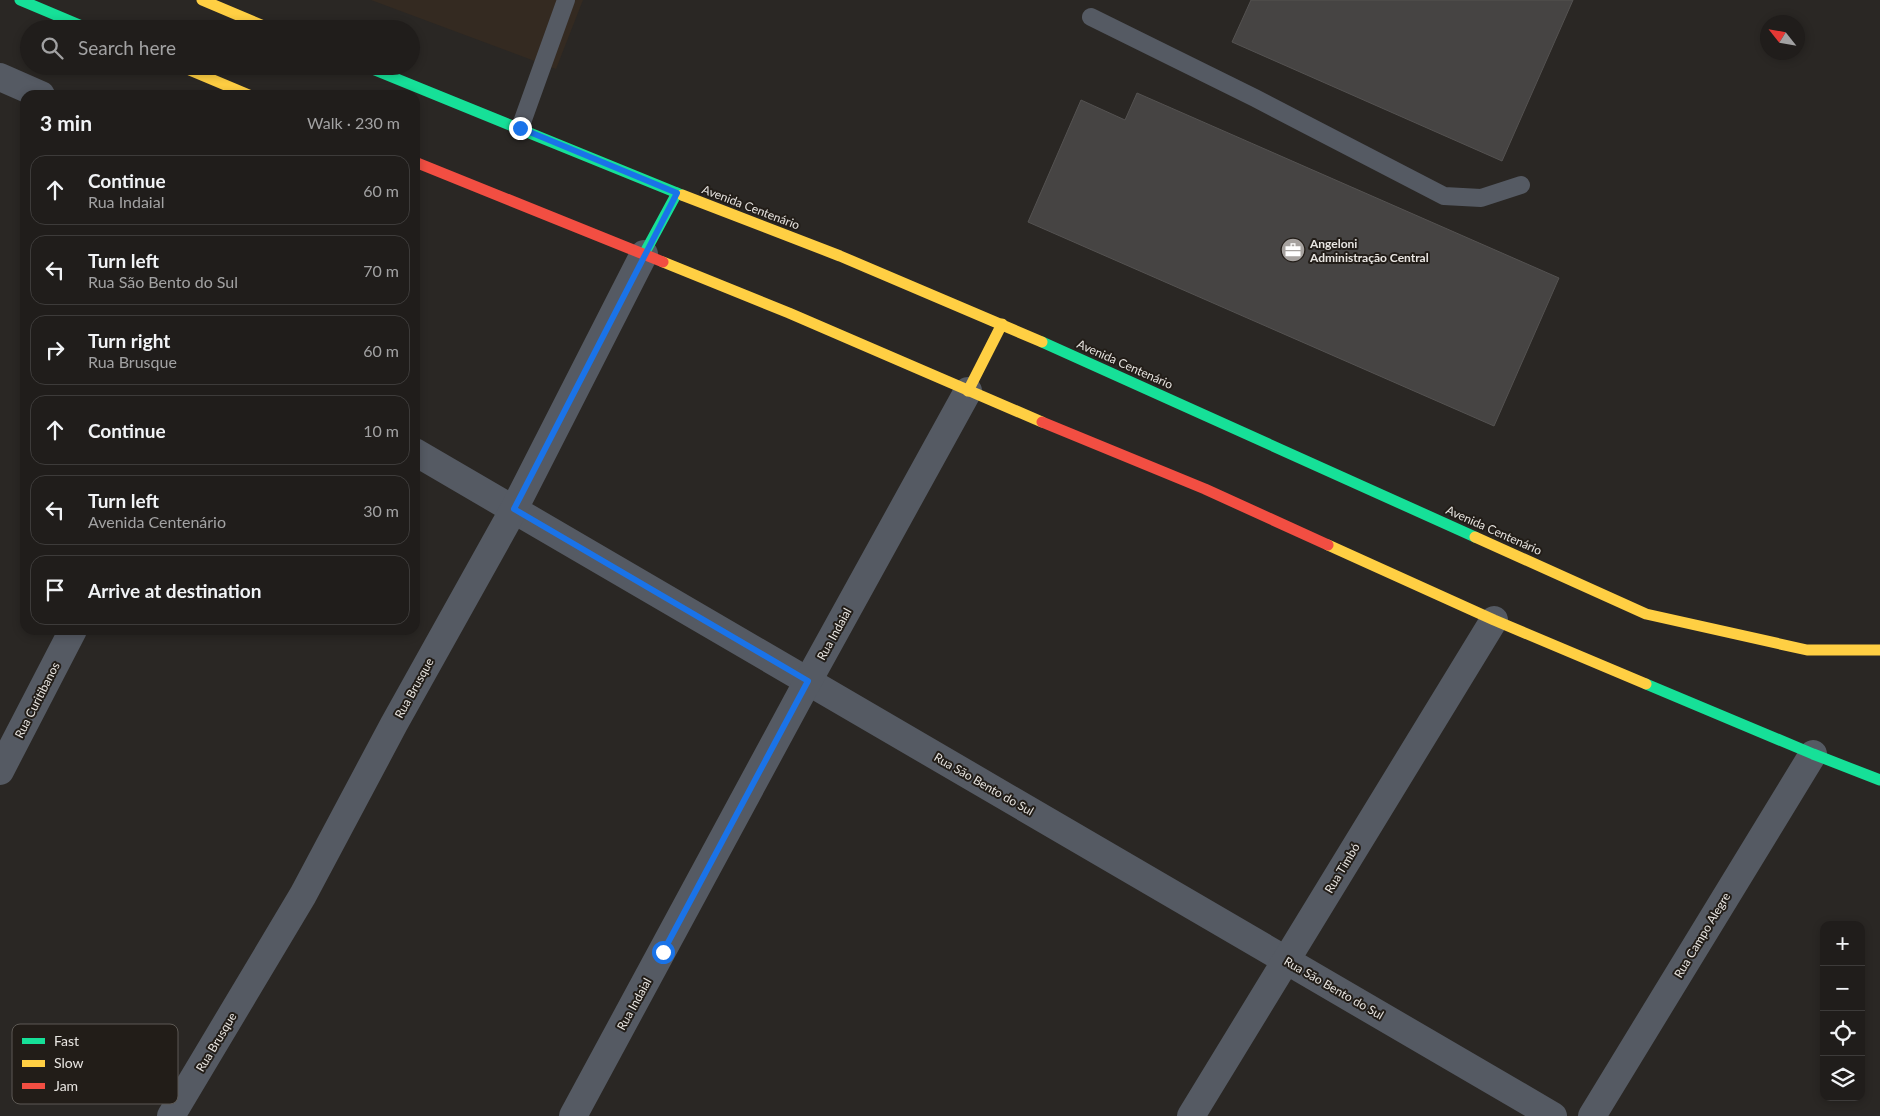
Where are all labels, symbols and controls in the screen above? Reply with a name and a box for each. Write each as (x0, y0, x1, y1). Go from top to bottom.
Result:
north arrow (1760, 15, 1805, 60)
search box (20, 20, 420, 75)
icon: search (38, 34, 66, 62)
text: Search here (78, 36, 176, 59)
text: 3 min (40, 110, 92, 135)
text: Walk · 230 m (307, 113, 400, 132)
route end (509, 117, 532, 140)
text: Continue (88, 169, 166, 192)
icon: ahead (41, 176, 69, 204)
text: 60 m (363, 181, 399, 200)
street label: Avenida Centenário (700, 181, 802, 233)
text: Rua Indaial (88, 192, 164, 211)
place label: Angeloni Administração Central (1309, 236, 1429, 265)
office icon: Angeloni Administração Central (1280, 237, 1306, 263)
text: Turn left (88, 249, 159, 272)
icon: left (41, 256, 69, 284)
text: 70 m (363, 261, 399, 280)
text: Rua São Bento do Sul (88, 272, 238, 291)
text: Turn right (88, 329, 170, 352)
icon: right (41, 336, 69, 364)
street label: Avenida Centenário (1075, 336, 1175, 392)
text: 60 m (363, 341, 399, 360)
text: Rua Brusque (88, 352, 177, 371)
icon: ahead (41, 416, 69, 444)
text: Continue (88, 419, 166, 442)
text: 10 m (363, 421, 399, 440)
text: Turn left (88, 489, 159, 512)
icon: left (41, 496, 69, 524)
text: 30 m (363, 501, 399, 520)
street label: Avenida Centenário (1444, 502, 1544, 558)
text: Avenida Centenário (88, 512, 226, 531)
icon: arrive (41, 576, 69, 604)
text: Arrive at destination (88, 579, 261, 602)
street label: Rua Indaial (814, 605, 854, 663)
street label: Rua Brusque (391, 655, 437, 721)
street label: Rua Curitibanos (11, 659, 63, 741)
street label: Rua São Bento do Sul (932, 749, 1036, 819)
street label: Rua Timbó (1321, 840, 1363, 896)
street label: Rua Campo Alegre (1671, 890, 1733, 980)
map controls (1820, 921, 1865, 1101)
button: + (1820, 921, 1865, 966)
route start (652, 941, 675, 964)
street label: Rua São Bento do Sul (1282, 953, 1386, 1023)
button: − (1820, 966, 1865, 1011)
street label: Rua Indaial (614, 975, 654, 1033)
street label: Rua Brusque (192, 1010, 240, 1074)
button: locate (1820, 1011, 1865, 1056)
legend (12, 1024, 178, 1104)
text: Fast (54, 1032, 79, 1049)
text: Slow (54, 1054, 84, 1071)
button: layers (1820, 1056, 1865, 1101)
text: Jam (54, 1077, 78, 1094)

